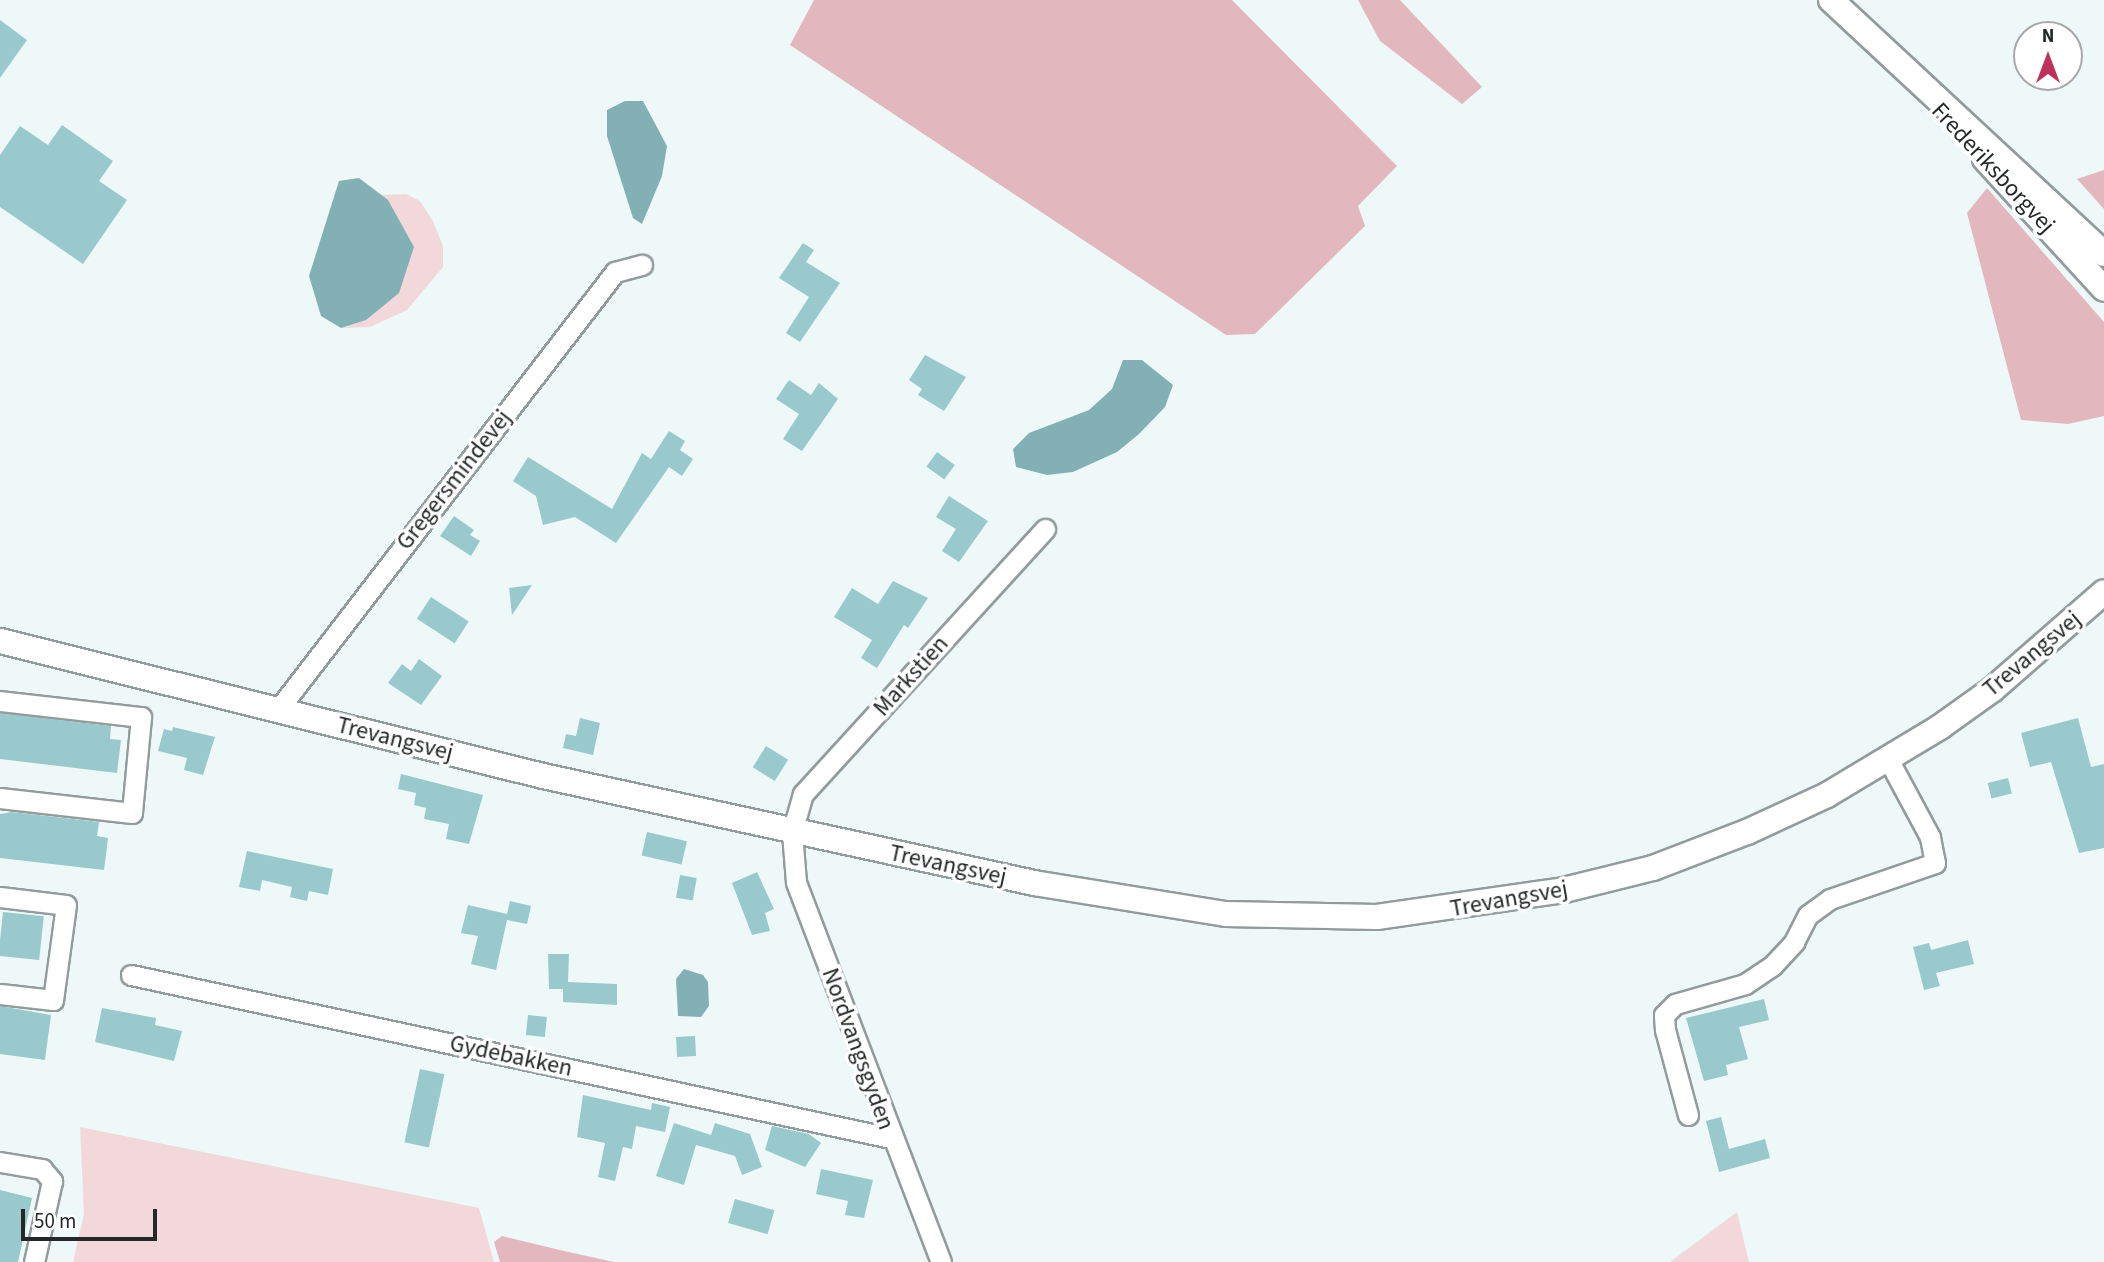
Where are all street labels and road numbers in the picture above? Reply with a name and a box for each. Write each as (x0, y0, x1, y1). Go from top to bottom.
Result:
street label: Frederiksborgvej (1925, 97, 2061, 239)
street label: Gregersmindevej (390, 404, 518, 556)
street label: Trevangsvej (1977, 605, 2087, 703)
street label: Markstien (867, 630, 955, 722)
street label: Trevangsvej (334, 711, 456, 767)
street label: Trevangsvej (887, 839, 1009, 891)
street label: Trevangsvej (1448, 874, 1570, 924)
street label: Nordvangsgyden (815, 964, 901, 1134)
street label: Gydebakken (447, 1029, 575, 1083)

